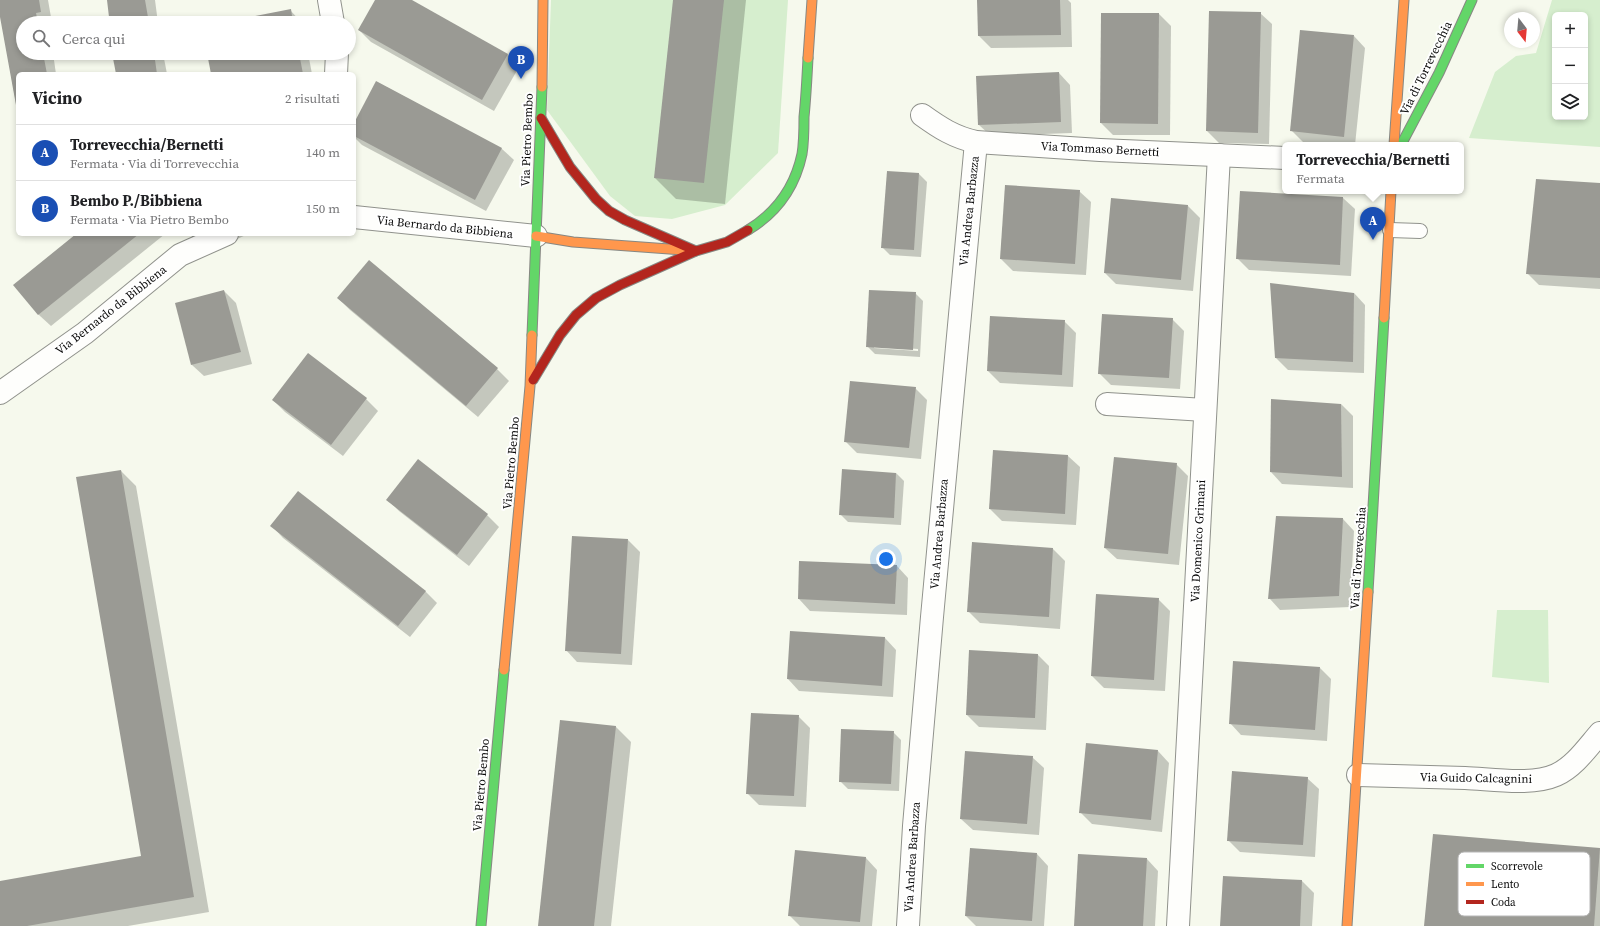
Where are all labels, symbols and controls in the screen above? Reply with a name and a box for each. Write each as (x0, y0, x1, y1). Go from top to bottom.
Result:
north arrow (1504, 12, 1540, 48)
map controls (1552, 12, 1588, 120)
button: + (1552, 12, 1588, 48)
search box (16, 16, 356, 60)
street label: Via di Torrevecchia (1396, 18, 1456, 118)
icon: search (30, 27, 52, 49)
text: Cerca qui (62, 28, 125, 49)
pin: B (508, 46, 534, 79)
button: − (1552, 48, 1588, 84)
button: layers (1552, 84, 1588, 120)
text: Vicino (32, 86, 82, 110)
text: 2 risultati (285, 90, 340, 107)
street label: Via Pietro Bembo (517, 93, 537, 187)
text: Torrevecchia/Bernetti (70, 134, 223, 155)
street label: Via Tommaso Bernetti (1040, 138, 1160, 160)
popup (1282, 142, 1464, 194)
text: A (41, 144, 49, 161)
text: 140 m (306, 144, 340, 161)
text: Torrevecchia/Bernetti (1296, 149, 1450, 170)
street label: Via Andrea Barbazza (955, 154, 983, 267)
text: Fermata · Via di Torrevecchia (70, 155, 239, 172)
text: Fermata (1296, 170, 1345, 187)
text: Bembo P./Bibbiena (70, 190, 202, 211)
text: B (41, 200, 49, 217)
text: 150 m (306, 200, 340, 217)
pin: A (1360, 207, 1386, 240)
text: Fermata · Via Pietro Bembo (70, 211, 229, 228)
street label: Via Bernardo da Bibbiena (376, 212, 515, 242)
street label: Via Bernardo da Bibbiena (52, 261, 171, 358)
street label: Via Pietro Bembo (499, 415, 523, 510)
street label: Via Andrea Barbazza (926, 477, 952, 590)
street label: Via Domenico Grimani (1187, 479, 1209, 603)
street label: Via di Torrevecchia (1346, 505, 1370, 610)
your location (876, 549, 896, 569)
street label: Via Pietro Bembo (469, 737, 493, 832)
street label: Via Guido Calcagnini (1420, 769, 1533, 787)
street label: Via Andrea Barbazza (900, 800, 924, 913)
legend (1458, 852, 1590, 916)
text: Scorrevole (1491, 859, 1543, 874)
text: Lento (1491, 877, 1519, 892)
text: Coda (1491, 895, 1516, 910)

